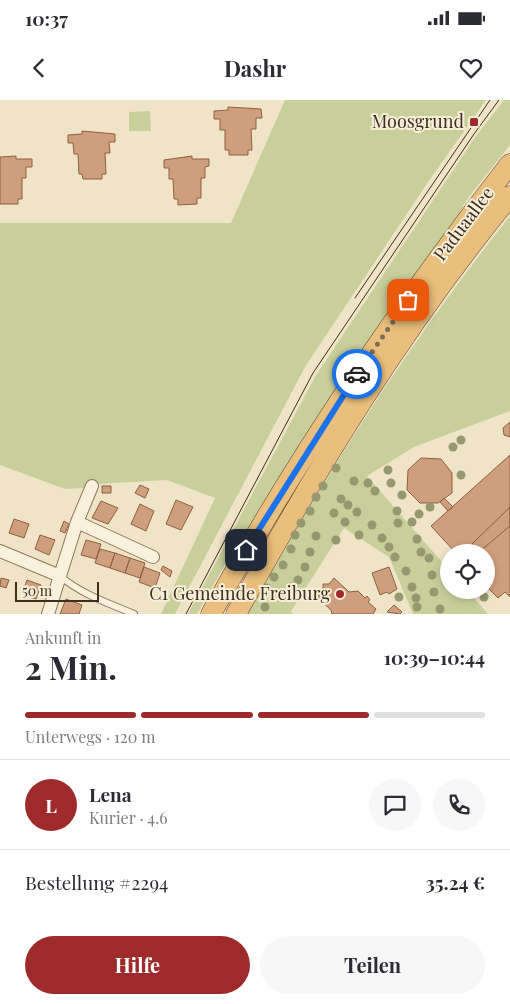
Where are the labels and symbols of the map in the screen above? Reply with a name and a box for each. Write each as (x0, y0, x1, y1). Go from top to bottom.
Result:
place label: Moosgrund (372, 109, 465, 133)
marker: Moosgrund (468, 116, 480, 128)
street label: Paduaallee (428, 182, 499, 265)
pin (387, 279, 429, 321)
courier (332, 349, 382, 399)
pin (225, 529, 267, 571)
scale bar (15, 579, 99, 602)
place label: C1 Gemeinde Freiburg (149, 581, 330, 605)
marker: C1 Gemeinde Freiburg (334, 588, 346, 600)

